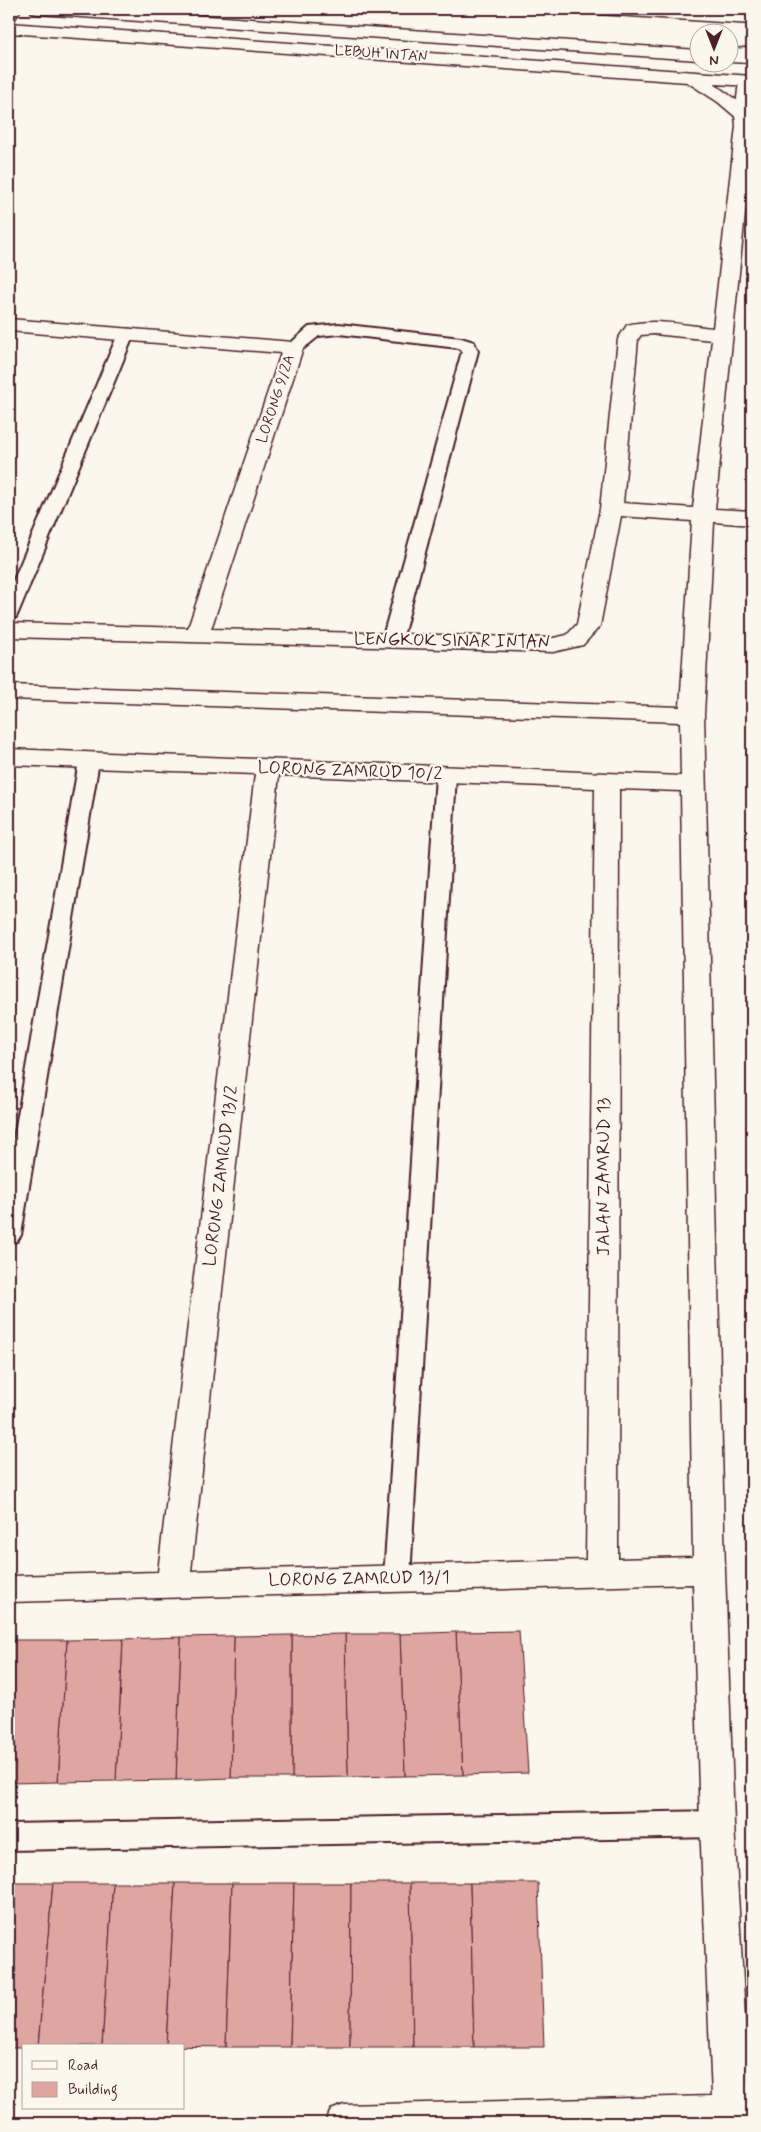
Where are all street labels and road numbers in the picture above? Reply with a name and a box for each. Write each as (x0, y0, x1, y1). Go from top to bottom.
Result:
street label: LEBUH INTAN (334, 41, 429, 67)
street label: LORONG 9/2A (252, 352, 300, 446)
street label: LENGKOK SINAR INTAN (354, 627, 550, 655)
street label: LORONG ZAMRUD 10/2 (257, 756, 443, 786)
street label: LORONG ZAMRUD 13/2 (198, 1084, 244, 1268)
street label: JALAN ZAMRUD 13 (592, 1097, 616, 1256)
street label: LORONG ZAMRUD 13/1 (268, 1565, 450, 1593)

